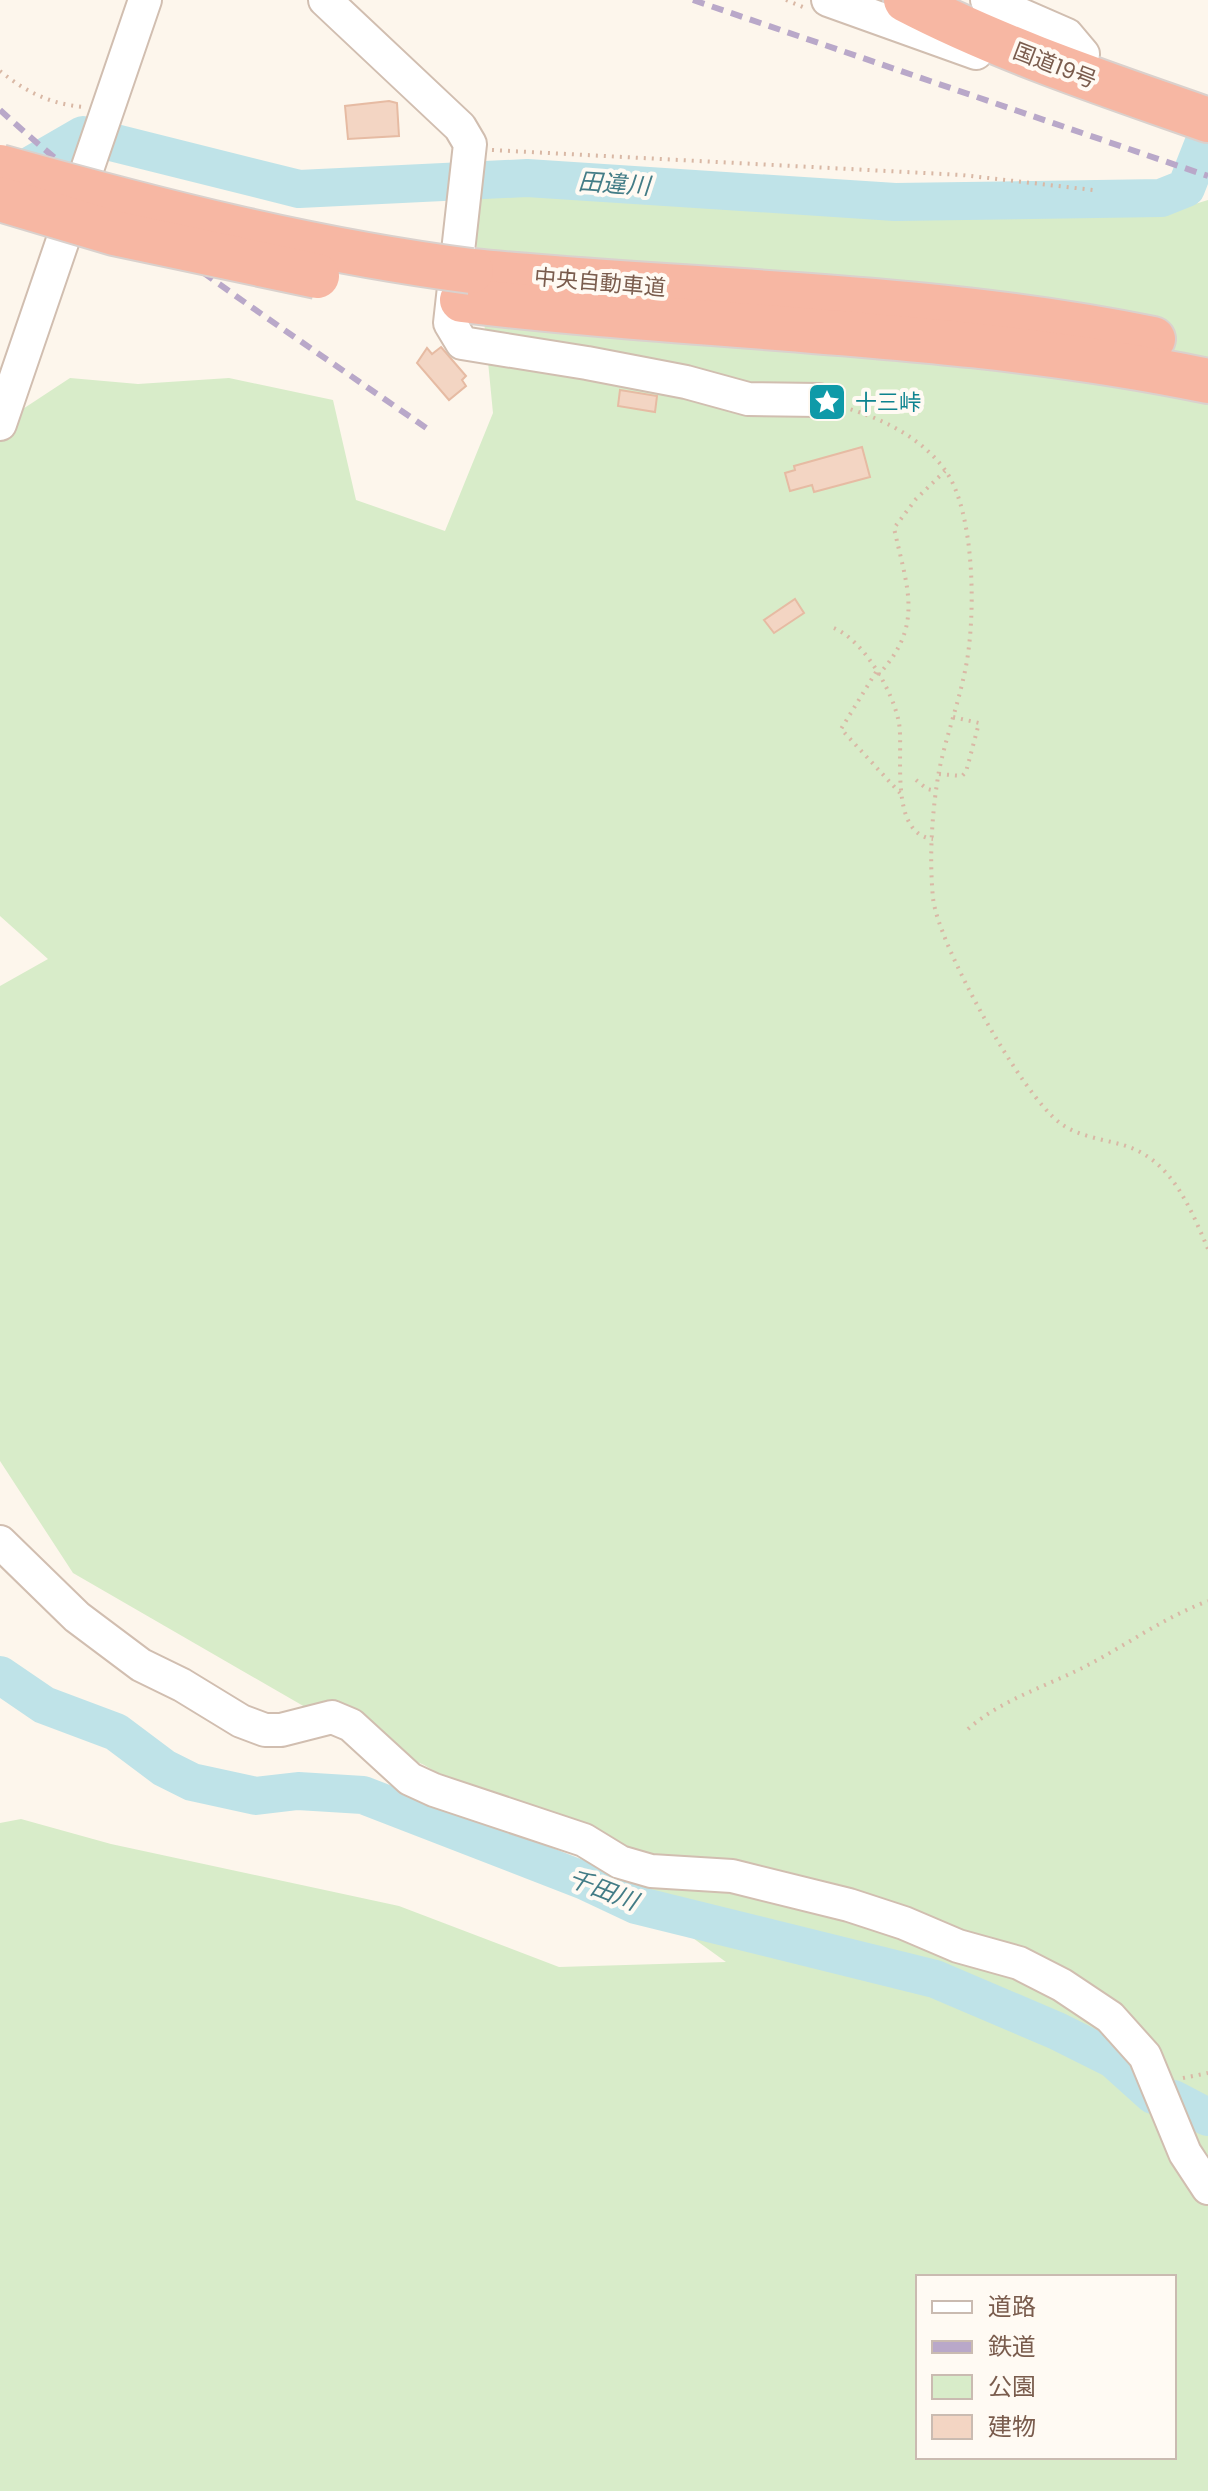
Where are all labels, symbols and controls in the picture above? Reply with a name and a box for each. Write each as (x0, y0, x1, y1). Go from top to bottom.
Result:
street label: 国道19号 (1009, 35, 1101, 96)
water label: 田違川 (577, 165, 654, 203)
street label: 中央自動車道 (533, 261, 667, 304)
place icon: 十三峠 (806, 381, 848, 423)
place label: 十三峠 (855, 387, 921, 418)
water label: 千田川 (564, 1861, 646, 1919)
legend (916, 2275, 1176, 2459)
text: 道路 (988, 2290, 1036, 2323)
text: 鉄道 (988, 2330, 1036, 2363)
text: 公園 (988, 2370, 1036, 2403)
text: 建物 (988, 2410, 1036, 2443)

